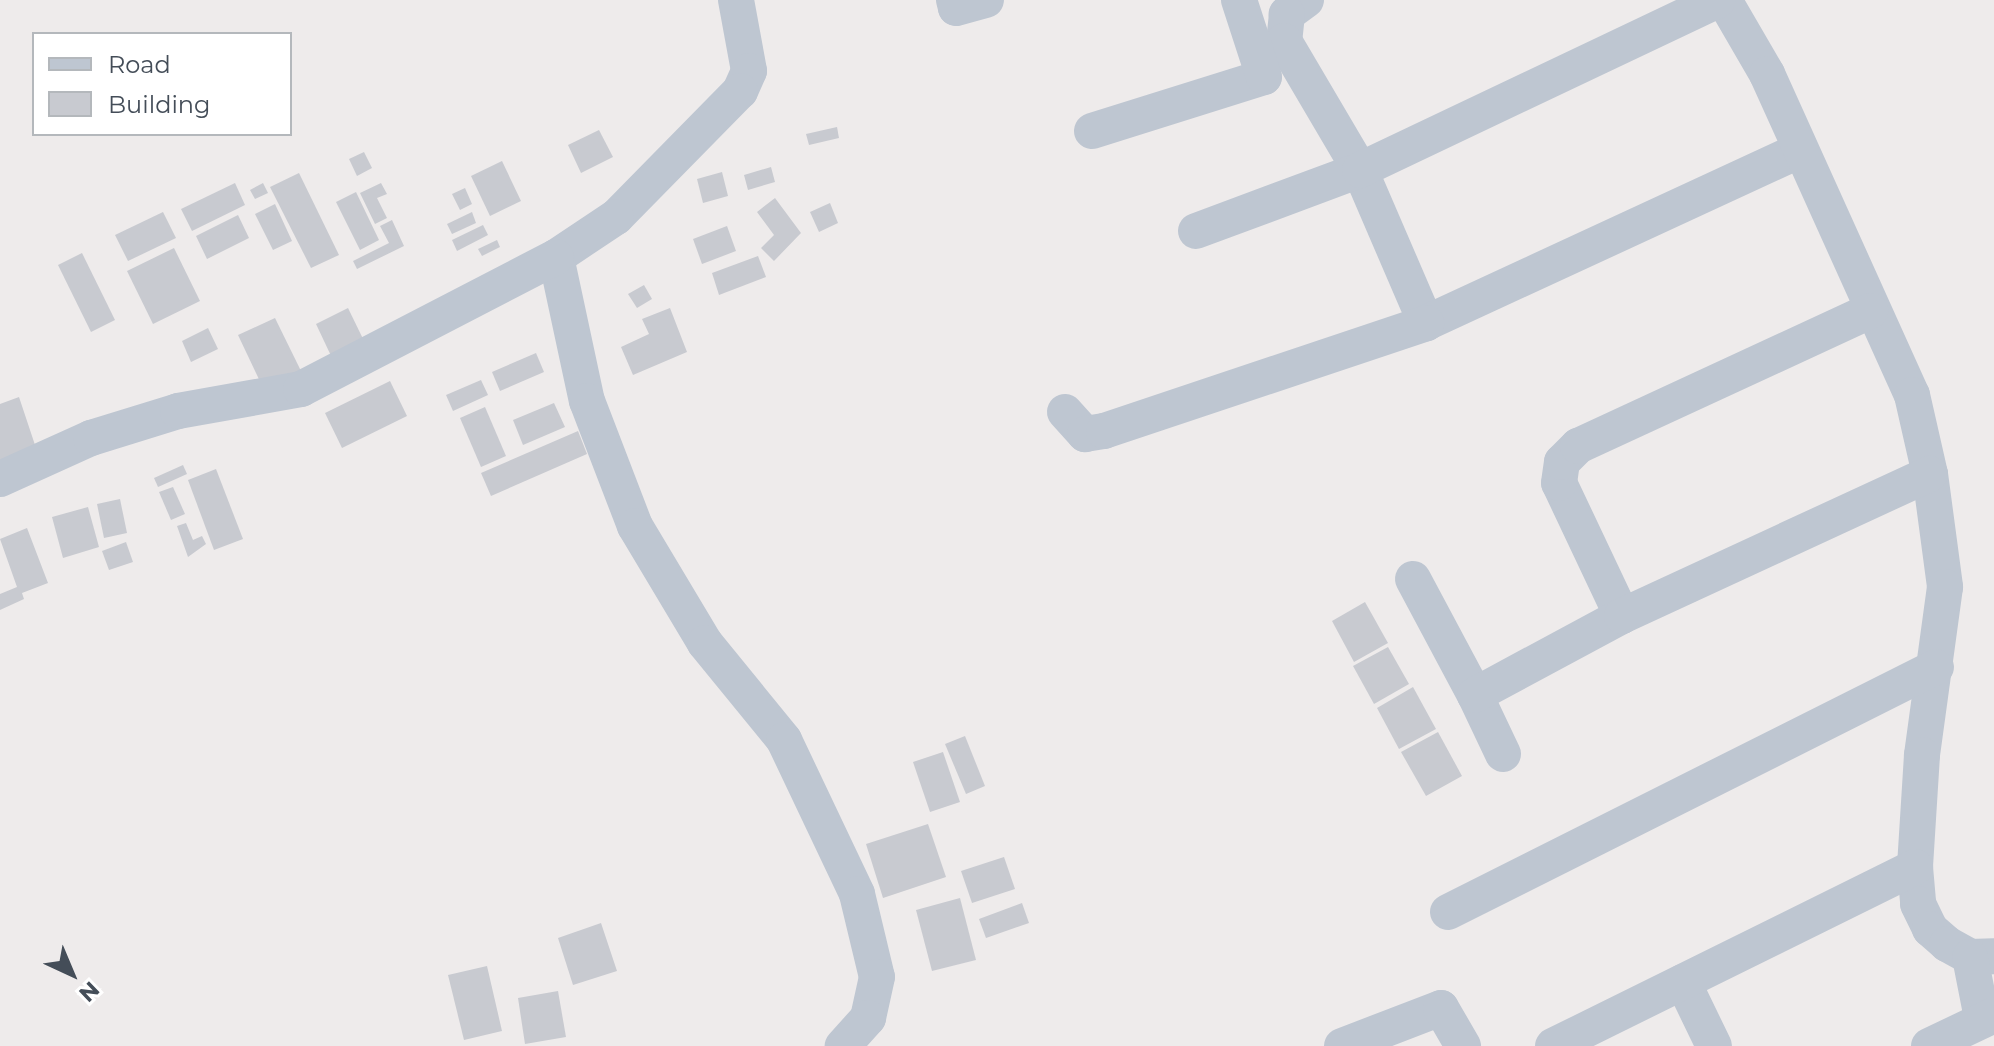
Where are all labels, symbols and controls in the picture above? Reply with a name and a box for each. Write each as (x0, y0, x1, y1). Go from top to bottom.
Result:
legend (32, 32, 292, 136)
text: Road (108, 50, 171, 79)
text: Building (108, 90, 211, 119)
north arrow (32, 934, 112, 1014)
text: N (73, 976, 105, 1008)

